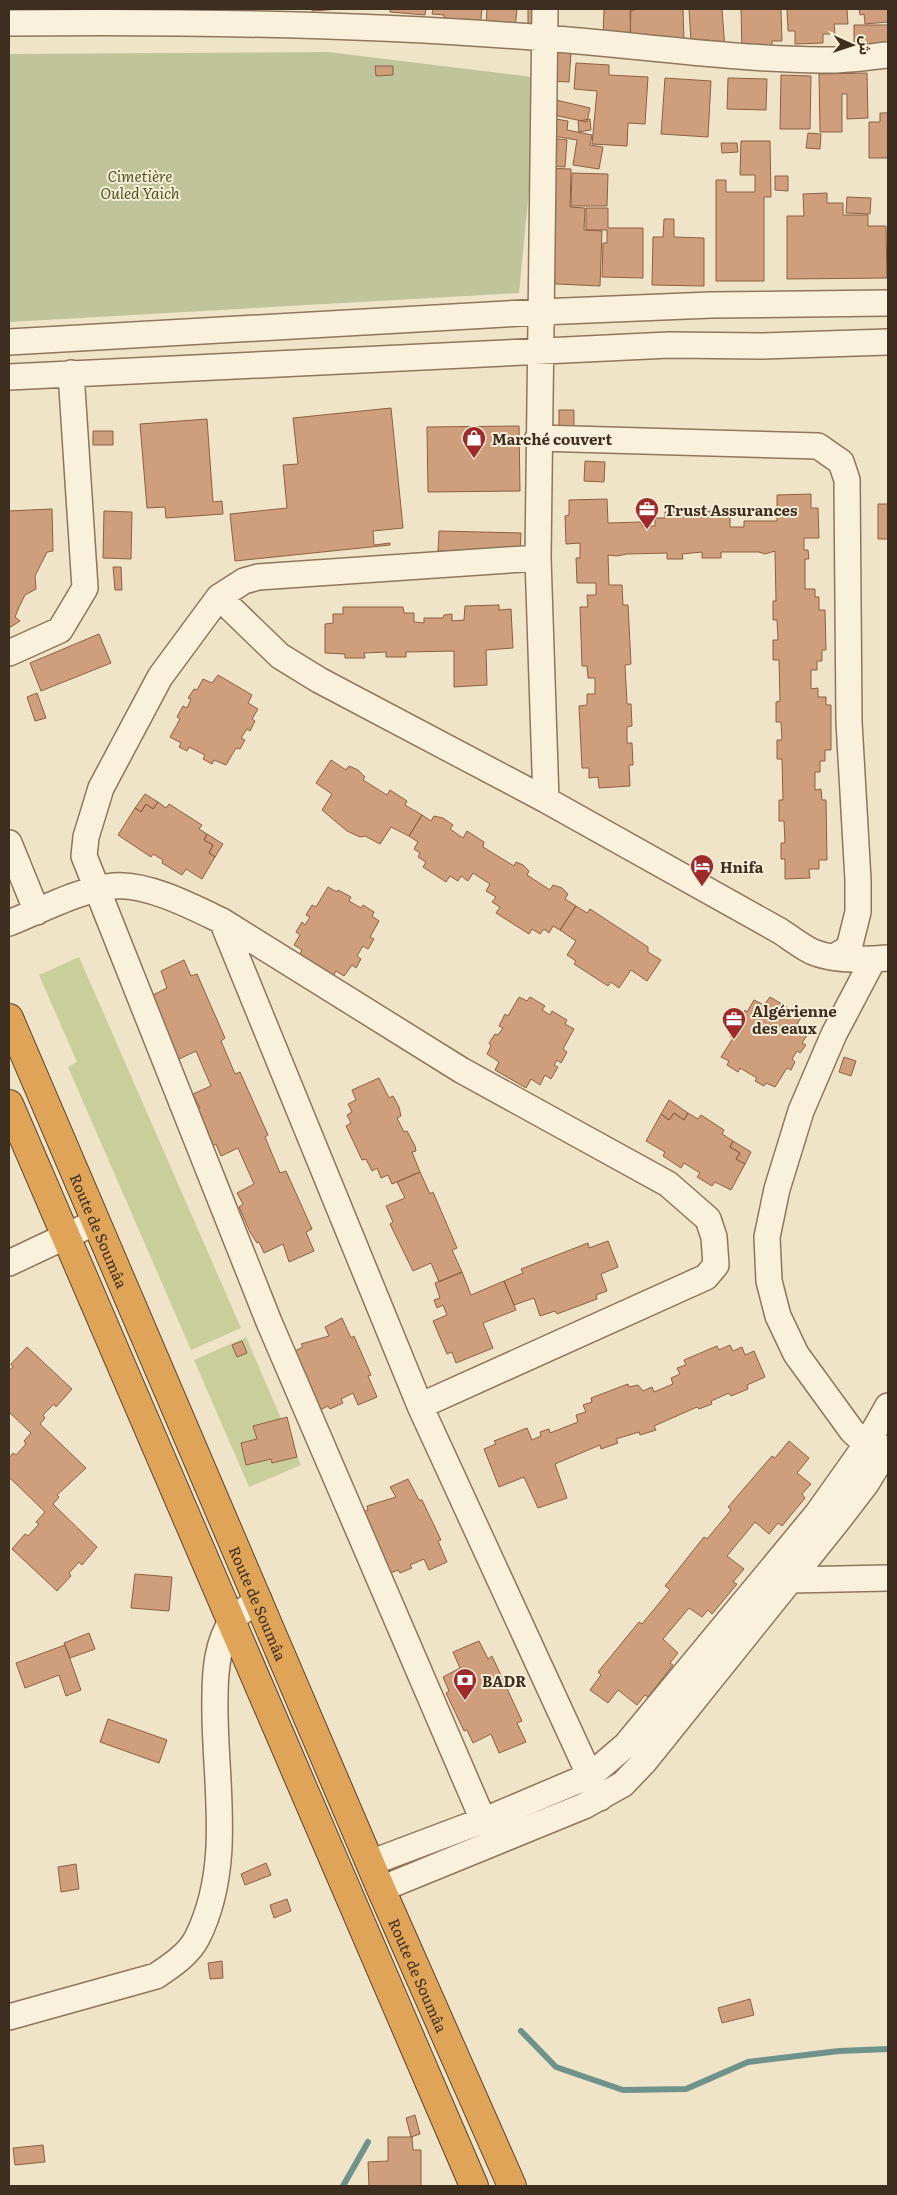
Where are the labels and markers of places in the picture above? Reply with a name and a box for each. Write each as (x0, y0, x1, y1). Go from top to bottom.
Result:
shop icon: Marché couvert (461, 425, 487, 459)
place label: Marché couvert (492, 427, 612, 450)
office icon: Trust Assurances (634, 496, 660, 530)
place label: Trust Assurances (664, 498, 798, 521)
hotel icon: Hnifa (689, 853, 715, 887)
place label: Hnifa (720, 855, 764, 878)
place label: Algérienne des eaux (752, 999, 837, 1039)
office icon: Algérienne des eaux (721, 1006, 747, 1040)
bank icon: BADR (452, 1667, 478, 1701)
place label: BADR (482, 1669, 526, 1692)

